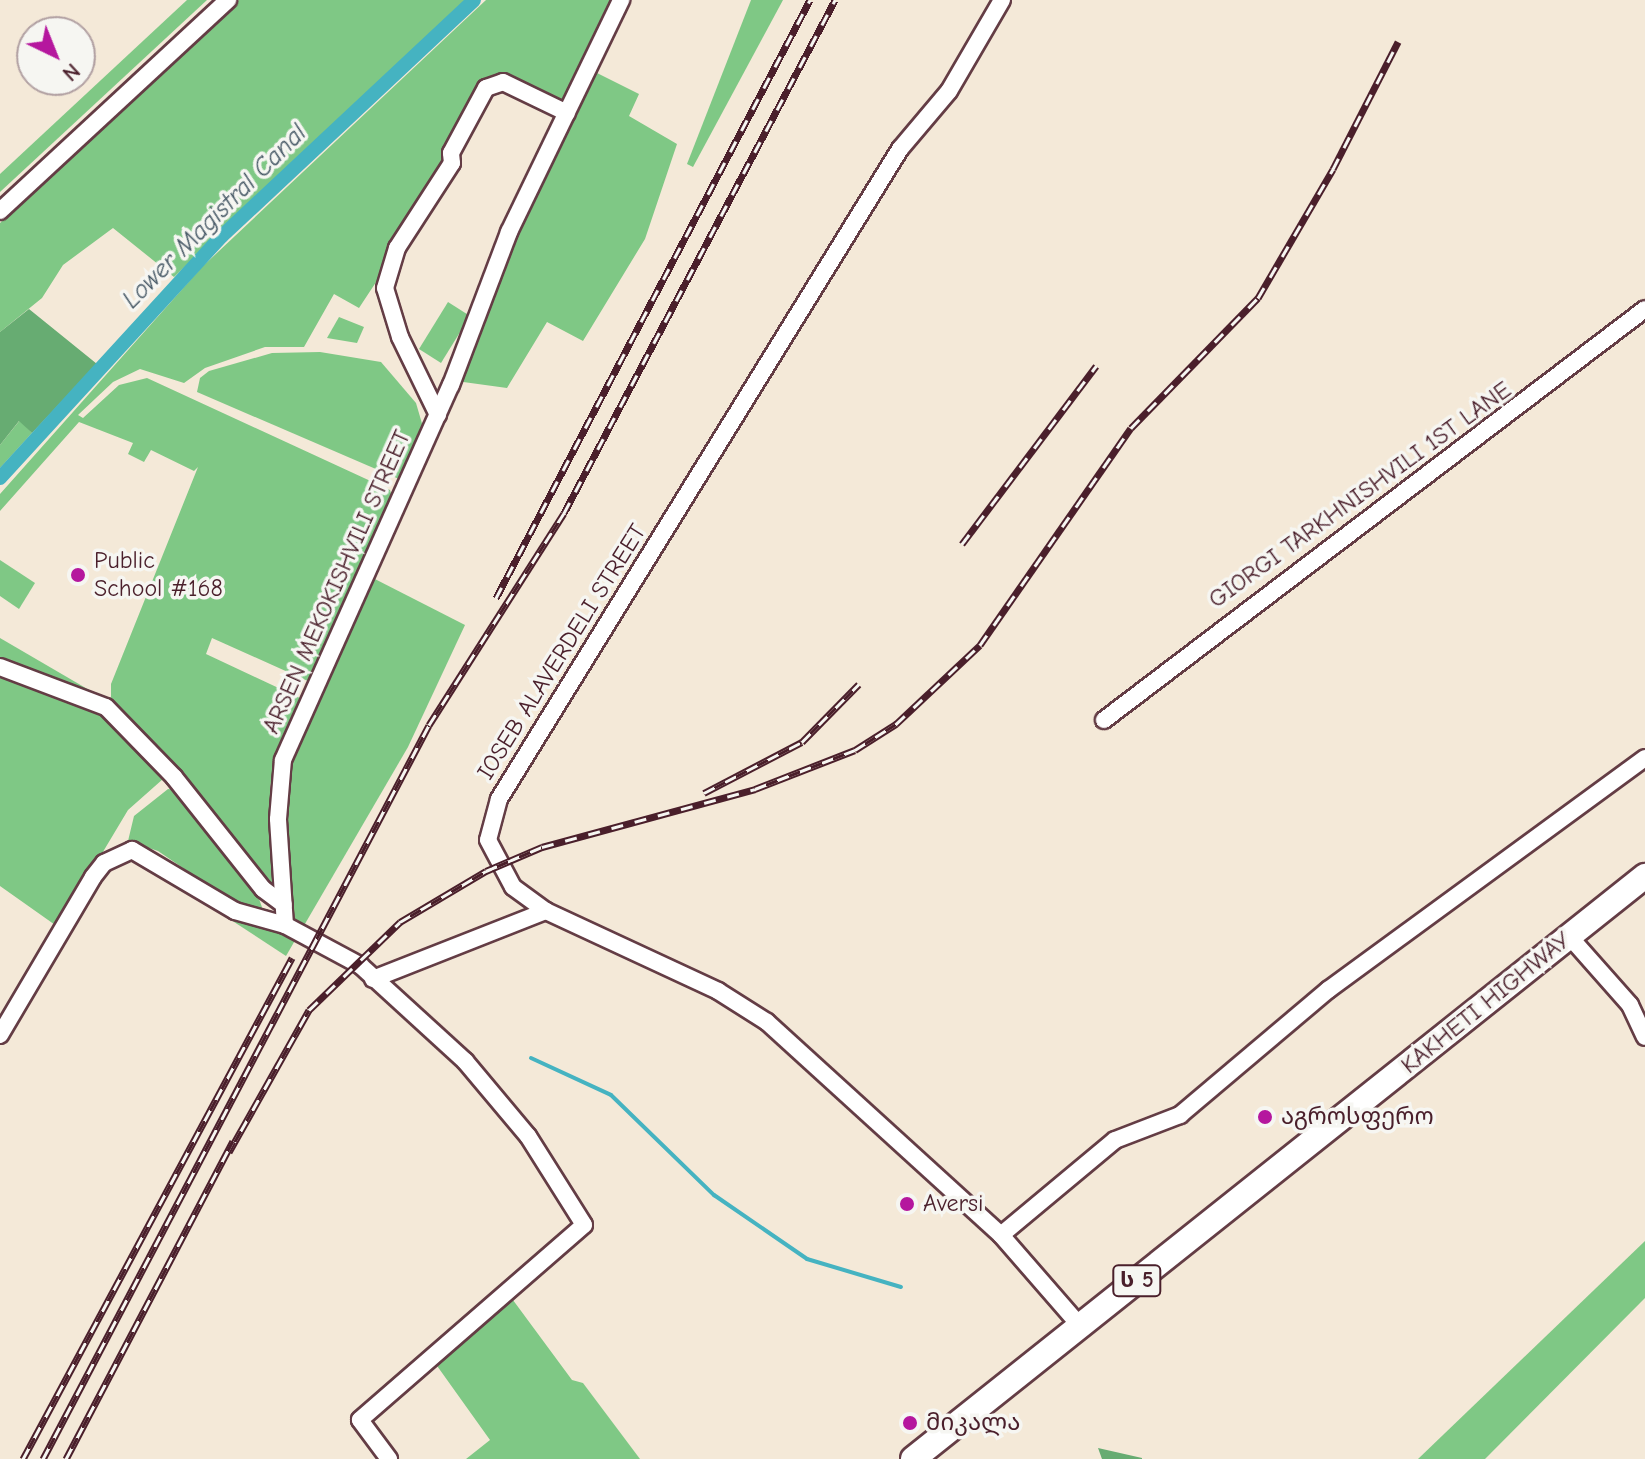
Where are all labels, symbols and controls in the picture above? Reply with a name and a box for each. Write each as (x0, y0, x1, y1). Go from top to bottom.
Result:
north arrow (16, 16, 96, 96)
text: N (57, 58, 85, 86)
water label: Lower Magistral Canal (116, 118, 314, 316)
street label: GIORGI TARKHNISHVILI 1ST LANE (1203, 376, 1517, 614)
street label: ARSEN MEKOKISHVILI STREET (257, 426, 417, 738)
street label: IOSEB ALAVERDELI STREET (471, 519, 653, 785)
place label: Public School #168 (94, 547, 223, 603)
marker: Public School #168 (69, 566, 87, 584)
street label: KAKHETI HIGHWAY (1396, 926, 1576, 1080)
place label: აგროსფერო (1281, 1103, 1434, 1131)
marker: აგროსფერო (1256, 1108, 1274, 1126)
place label: Aversi (923, 1190, 983, 1218)
marker: Aversi (898, 1195, 916, 1213)
road number: ს 5 (1111, 1263, 1163, 1299)
place label: მიკალა (926, 1409, 1020, 1437)
marker: მიკალა (901, 1414, 919, 1432)

